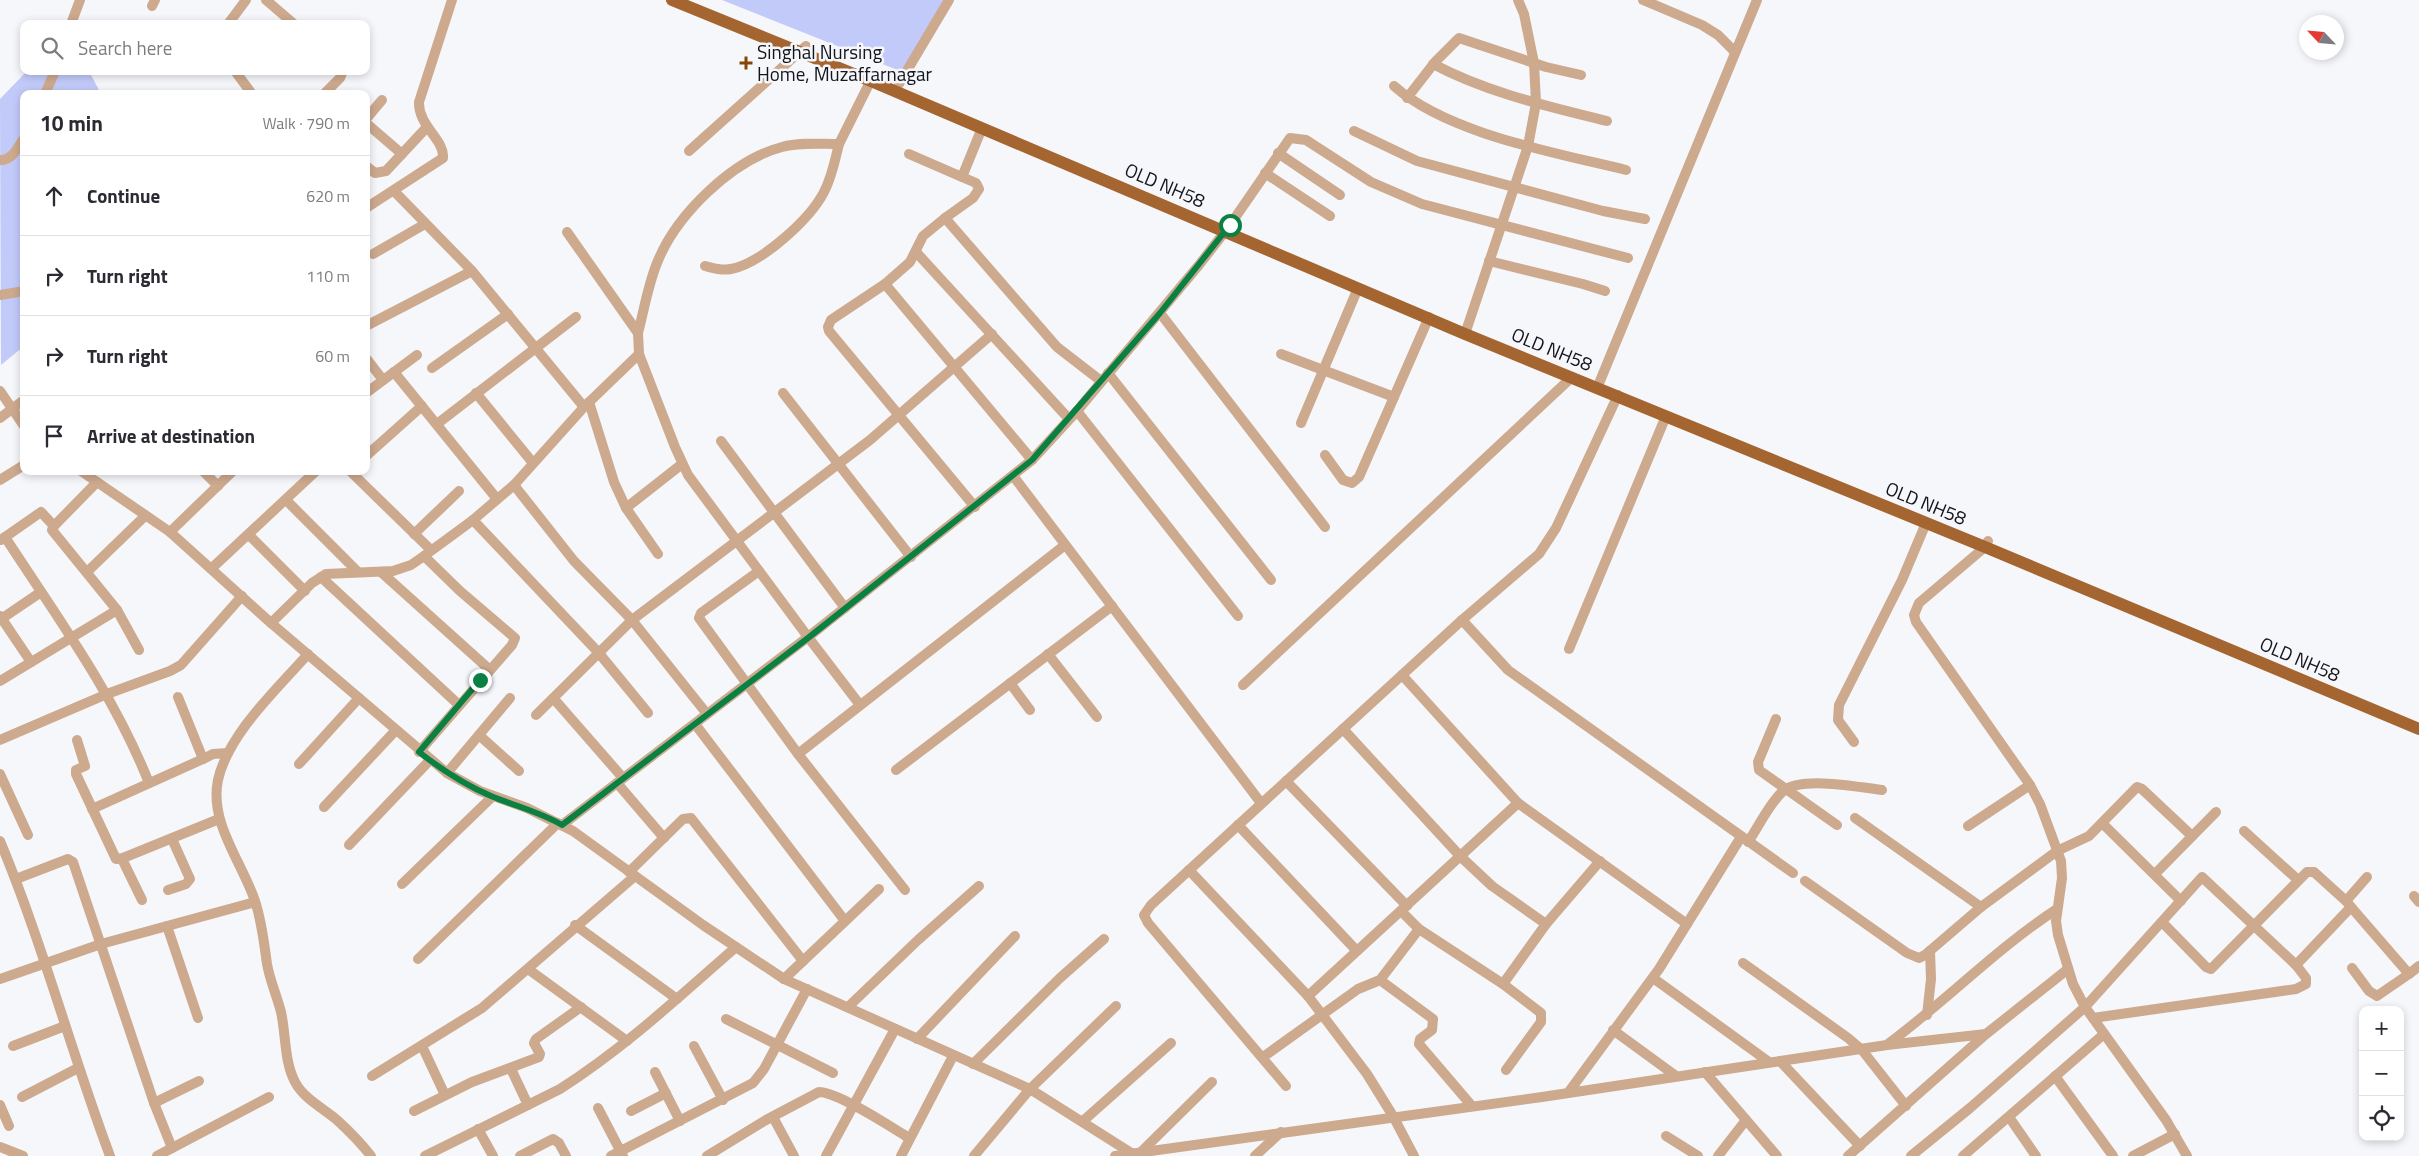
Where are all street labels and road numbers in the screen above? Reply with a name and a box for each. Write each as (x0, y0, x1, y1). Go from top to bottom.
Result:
street label: OLD NH58 (1120, 155, 1210, 215)
street label: OLD NH58 (1507, 319, 1597, 378)
street label: OLD NH58 (1881, 473, 1971, 532)
street label: OLD NH58 (2255, 629, 2345, 689)

